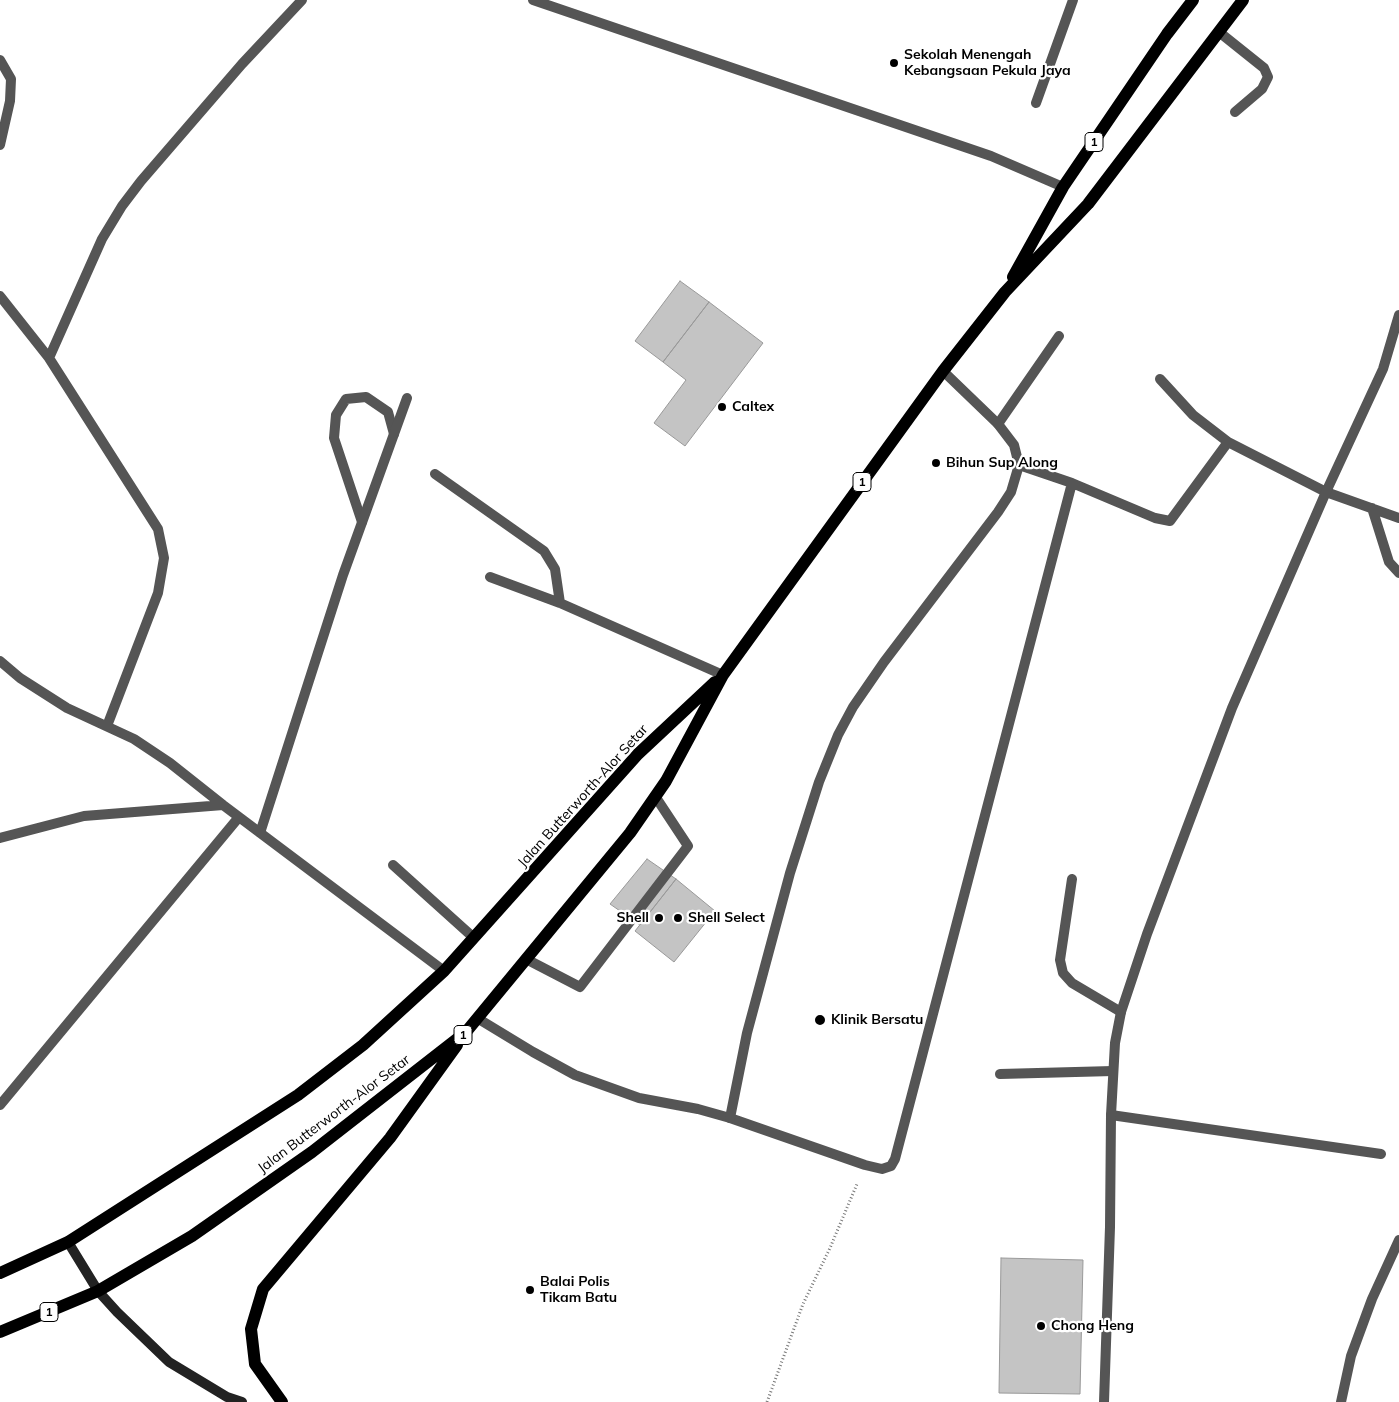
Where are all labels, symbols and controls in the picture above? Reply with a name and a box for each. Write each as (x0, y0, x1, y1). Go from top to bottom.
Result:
place label: Sekolah Menengah Kebangsaan Pekula Jaya (904, 47, 1071, 80)
marker: Sekolah Menengah Kebangsaan Pekula Jaya (888, 57, 900, 69)
road number: 1 (1085, 132, 1103, 152)
place label: Caltex (732, 399, 774, 415)
marker: Caltex (716, 401, 728, 413)
place label: Bihun Sup Along (946, 455, 1058, 471)
marker: Bihun Sup Along (930, 457, 942, 469)
road number: 1 (853, 472, 871, 492)
street label: Jalan Butterworth-Alor Setar (514, 721, 652, 871)
place label: Shell (617, 910, 649, 926)
place label: Shell Select (688, 910, 765, 926)
marker: Shell (653, 912, 665, 924)
marker: Shell Select (672, 912, 684, 924)
place label: Klinik Bersatu (831, 1012, 923, 1028)
marker: Klinik Bersatu (813, 1013, 827, 1027)
road number: 1 (454, 1026, 472, 1044)
street label: Jalan Butterworth-Alor Setar (255, 1051, 413, 1177)
place label: Balai Polis Tikam Batu (540, 1274, 617, 1306)
marker: Balai Polis Tikam Batu (524, 1284, 536, 1296)
road number: 1 (40, 1302, 58, 1321)
place label: Chong Heng (1051, 1318, 1134, 1334)
marker: Chong Heng (1035, 1320, 1047, 1332)

